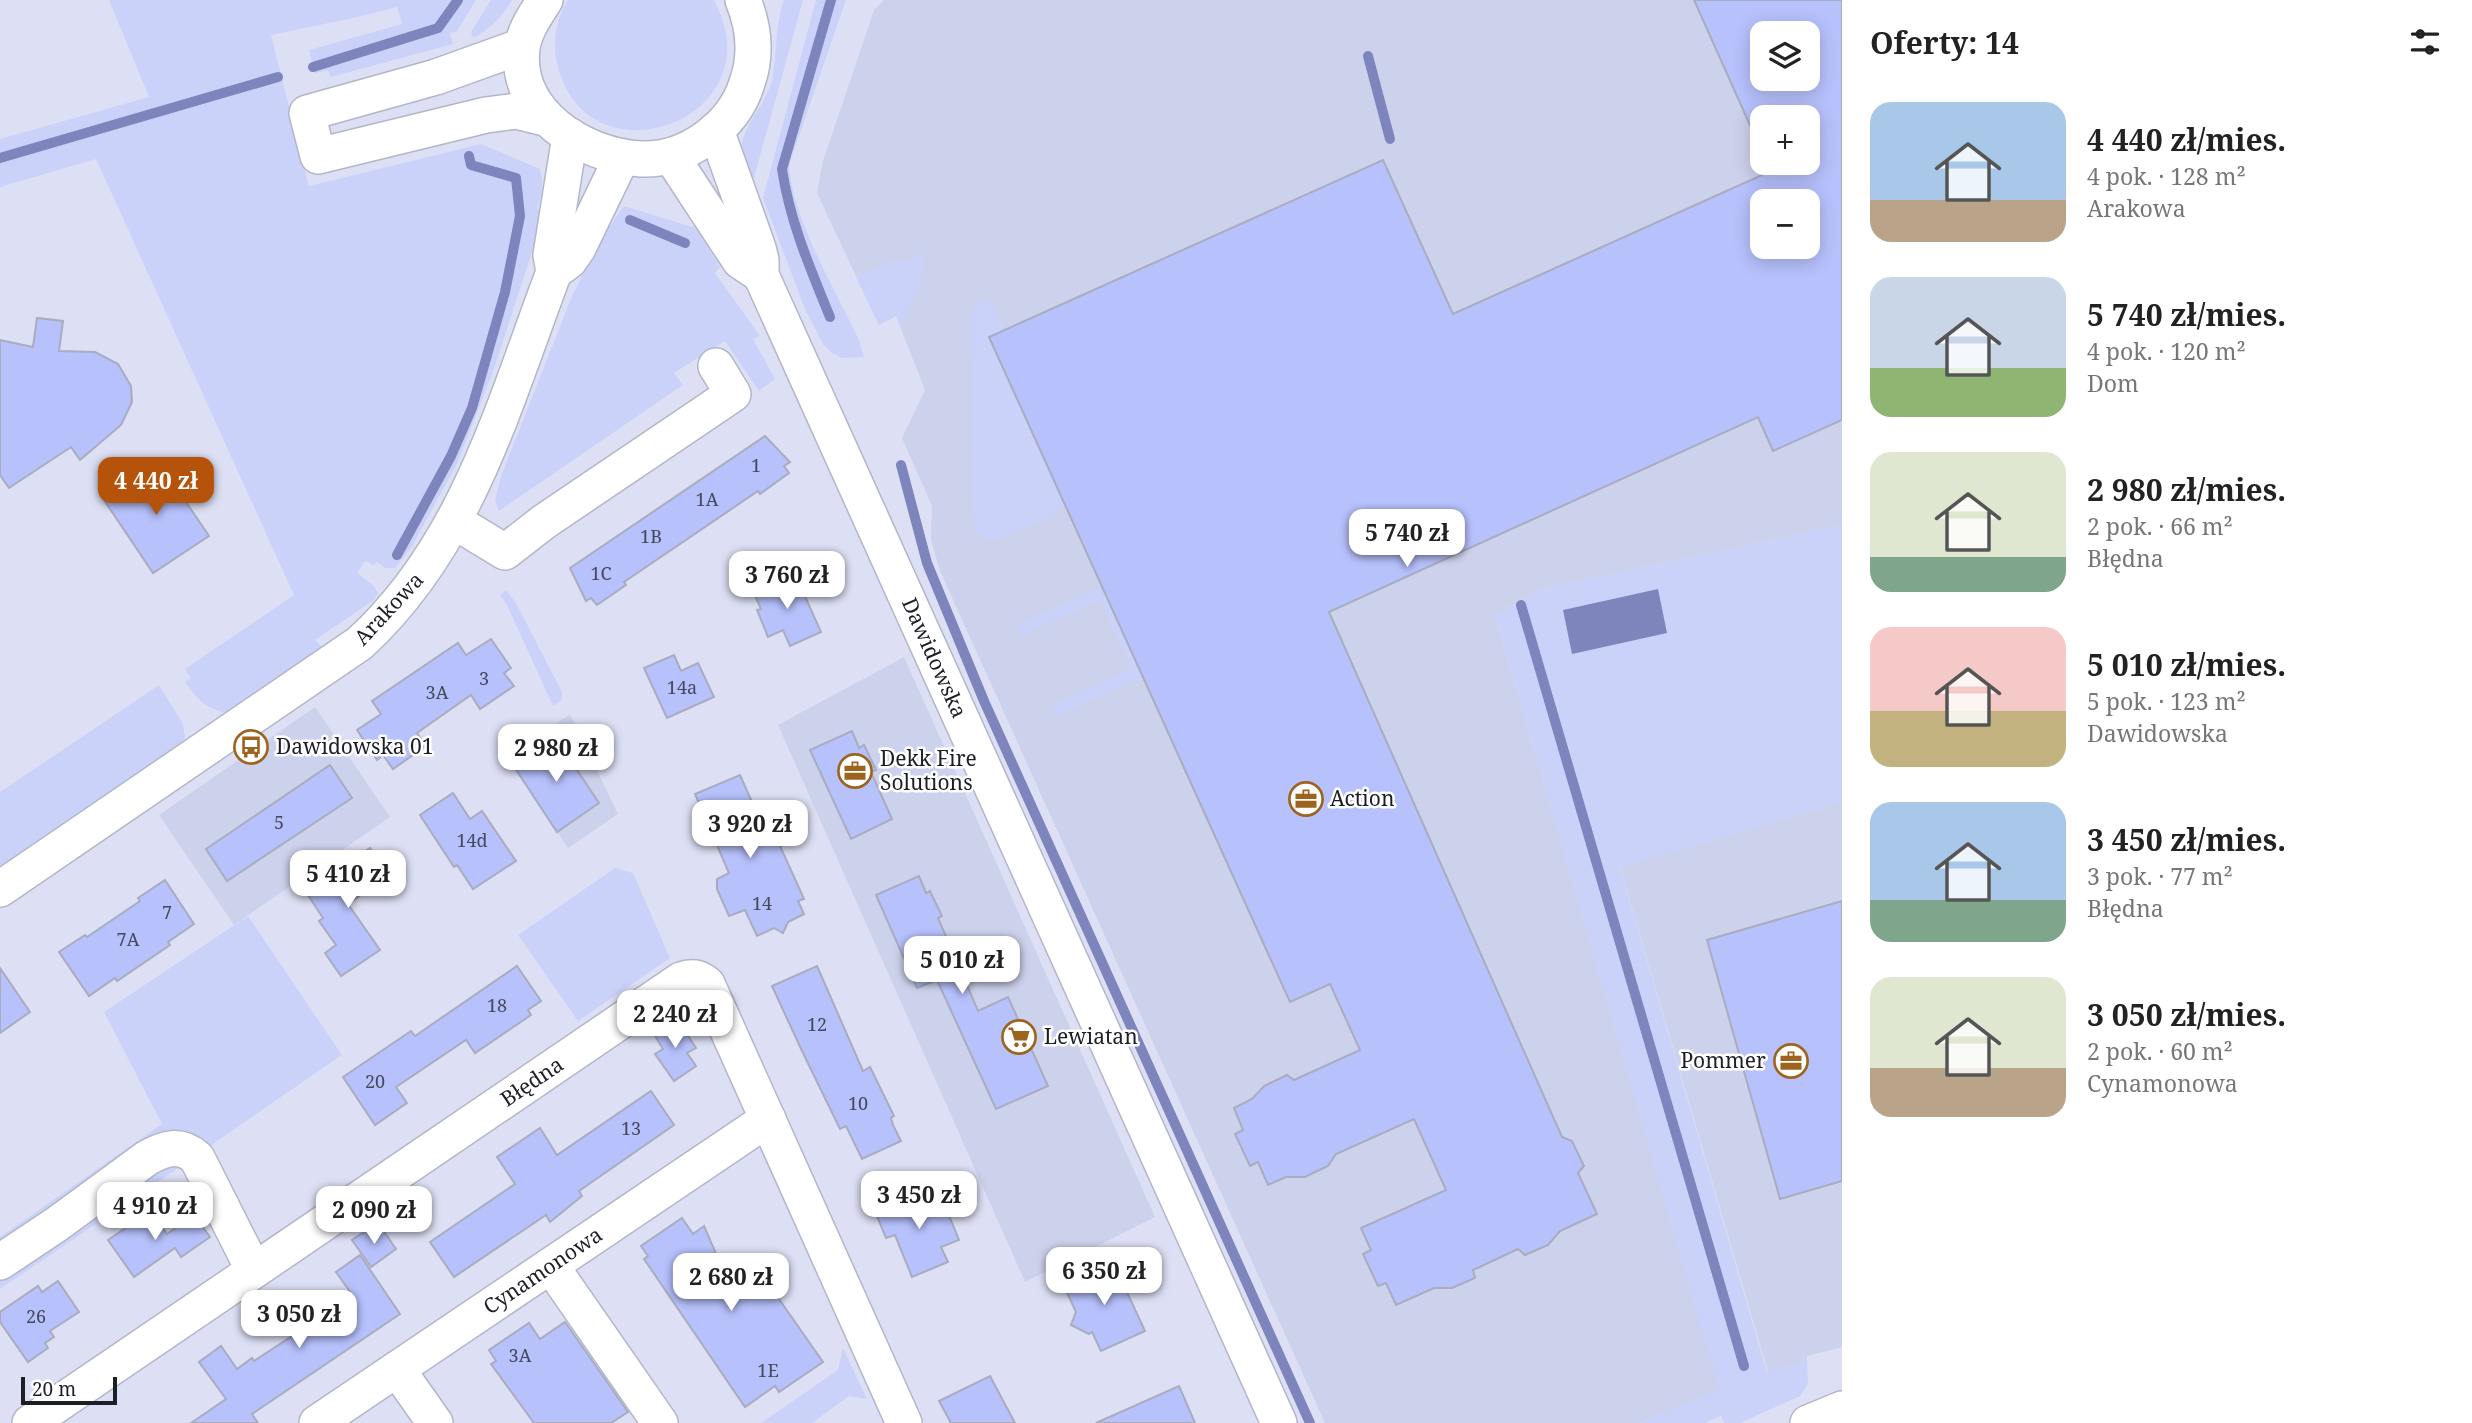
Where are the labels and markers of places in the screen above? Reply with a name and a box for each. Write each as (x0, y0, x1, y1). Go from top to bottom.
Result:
pin: 4 440 zł (84, 458, 228, 517)
pin: 5 740 zł (1335, 510, 1479, 569)
pin: 3 760 zł (715, 552, 859, 611)
pin: 2 980 zł (484, 724, 628, 784)
bus stop icon: Dawidowska 01 (232, 728, 270, 766)
place label: Dawidowska 01 (276, 732, 434, 760)
place label: Dekk Fire Solutions (880, 744, 977, 796)
office icon: Dekk Fire Solutions (836, 752, 874, 790)
office icon: Action (1287, 780, 1325, 818)
place label: Action (1330, 784, 1395, 812)
pin: 3 920 zł (678, 800, 822, 860)
pin: 5 410 zł (276, 850, 420, 910)
pin: 5 010 zł (890, 936, 1034, 996)
pin: 2 240 zł (603, 990, 747, 1050)
supermarket icon: Lewiatan (1000, 1018, 1038, 1056)
place label: Lewiatan (1044, 1022, 1138, 1050)
office icon: Pommer (1772, 1042, 1810, 1080)
place label: Pommer (1680, 1046, 1766, 1074)
pin: 3 450 zł (847, 1172, 991, 1231)
pin: 4 910 zł (83, 1182, 227, 1242)
pin: 2 090 zł (302, 1186, 446, 1246)
pin: 6 350 zł (1032, 1248, 1176, 1307)
pin: 2 680 zł (659, 1254, 803, 1313)
pin: 3 050 zł (227, 1290, 371, 1350)

